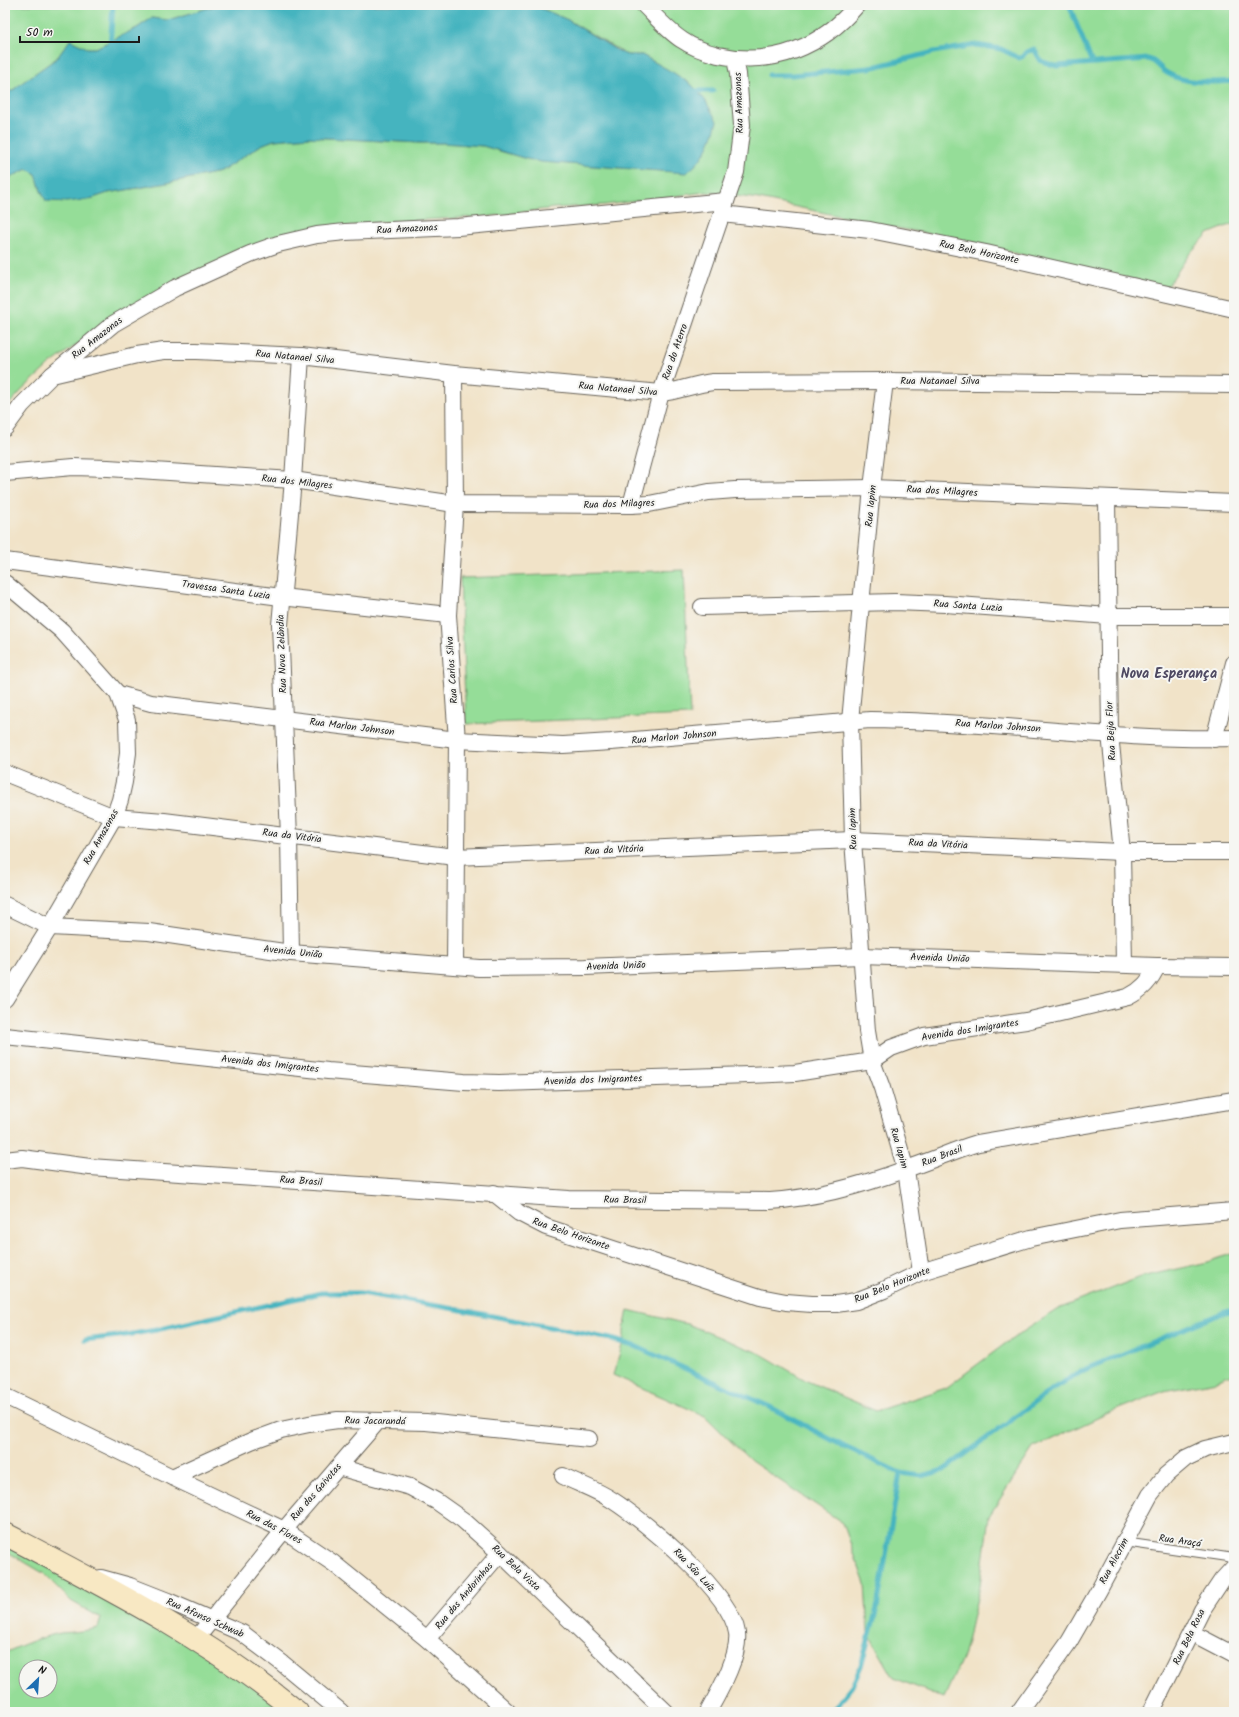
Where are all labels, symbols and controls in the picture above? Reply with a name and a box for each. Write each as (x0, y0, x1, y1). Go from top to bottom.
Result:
scale bar (20, 18, 139, 44)
text: 50 m (26, 23, 53, 42)
street label: Rua Amazonas (730, 71, 748, 134)
street label: Rua Amazonas (376, 219, 439, 239)
street label: Rua Belo Horizonte (938, 236, 1021, 268)
street label: Rua Amazonas (68, 312, 127, 363)
street label: Rua do Aterro (658, 321, 692, 382)
street label: Rua Natanael Silva (255, 346, 336, 368)
street label: Rua Natanael Silva (900, 373, 980, 389)
street label: Rua Natanael Silva (578, 378, 659, 400)
street label: Rua dos Milagres (261, 470, 334, 494)
street label: Rua dos Milagres (906, 481, 979, 501)
street label: Rua Iapim (861, 484, 881, 528)
street label: Rua dos Milagres (583, 495, 656, 513)
street label: Travessa Santa Luzia (181, 576, 271, 604)
street label: Rua Santa Luzia (933, 596, 1003, 616)
street label: Rua Nova Zelândia (273, 614, 291, 694)
street label: Rua Carlos Silva (442, 635, 462, 704)
district label: Nova Esperança (1121, 663, 1217, 685)
street label: Rua Beija Flor (1101, 700, 1121, 761)
street label: Rua Marlon Johnson (309, 714, 395, 740)
street label: Rua Marlon Johnson (955, 715, 1041, 737)
street label: Rua Marlon Johnson (631, 725, 717, 749)
street label: Rua Amazonas (79, 806, 123, 868)
street label: Rua Iapim (844, 808, 862, 850)
street label: Rua da Vitória (261, 824, 323, 848)
street label: Rua da Vitória (908, 834, 968, 854)
street label: Rua da Vitória (584, 840, 644, 860)
street label: Avenida União (263, 941, 324, 963)
street label: Avenida União (910, 949, 970, 967)
street label: Avenida União (586, 957, 646, 975)
street label: Avenida dos Imigrantes (920, 1014, 1020, 1046)
street label: Avenida dos Imigrantes (220, 1051, 320, 1077)
street label: Avenida dos Imigrantes (544, 1070, 643, 1090)
street label: Rua Iapim (885, 1125, 913, 1171)
street label: Rua Brasil (919, 1141, 965, 1171)
street label: Rua Brasil (279, 1172, 323, 1191)
street label: Rua Brasil (603, 1192, 647, 1208)
street label: Rua Belo Horizonte (530, 1213, 612, 1255)
street label: Rua Belo Horizonte (852, 1262, 933, 1308)
street label: Rua Jacarandá (344, 1412, 407, 1430)
street label: Rua das Gaivotas (286, 1459, 346, 1524)
street label: Rua das Flores (243, 1505, 306, 1549)
street label: Rua Araçá (1158, 1530, 1203, 1552)
street label: Rua Alecrim (1095, 1535, 1133, 1587)
street label: Rua Bela Vista (488, 1541, 544, 1595)
street label: Rua São Luíz (669, 1544, 719, 1596)
street label: Rua das Andorinhas (431, 1558, 497, 1633)
street label: Rua Afonso Schwab (164, 1594, 247, 1643)
street label: Rua Bela Rosa (1169, 1606, 1210, 1668)
north arrow (18, 1659, 58, 1699)
text: N (35, 1661, 49, 1680)

